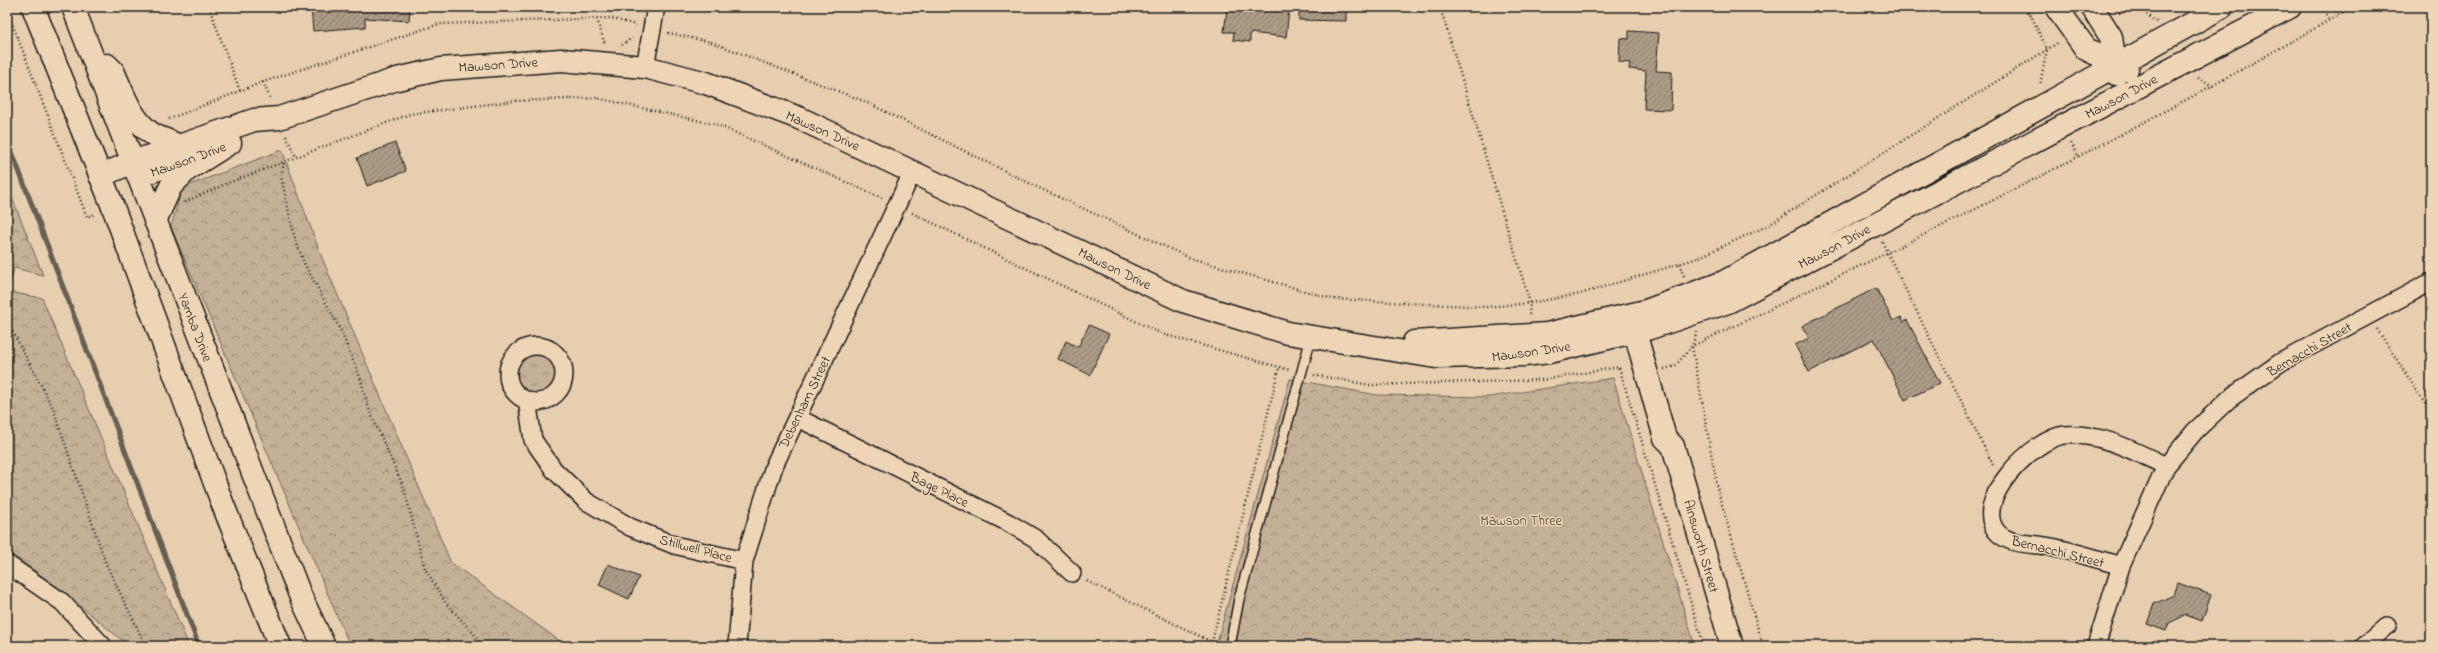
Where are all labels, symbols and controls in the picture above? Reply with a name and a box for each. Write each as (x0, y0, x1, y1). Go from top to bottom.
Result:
street label: Mawson Drive (458, 52, 539, 79)
street label: Mawson Drive (2082, 69, 2162, 125)
street label: Mawson Drive (782, 106, 864, 157)
street label: Mawson Drive (148, 137, 230, 184)
street label: Mawson Drive (1795, 219, 1875, 275)
street label: Mawson Drive (1074, 243, 1155, 296)
street label: Yamba Drive (172, 290, 218, 366)
street label: Bernacchi Street (2263, 317, 2356, 384)
street label: Mawson Drive (1490, 336, 1573, 368)
street label: Debenham Street (773, 352, 837, 454)
street label: Bage Place (905, 467, 973, 515)
street label: Ainsworth Street (1677, 497, 1724, 596)
park label: Mawson Three (1480, 511, 1563, 532)
street label: Stillwell Place (657, 530, 735, 569)
street label: Bernacchi Street (2008, 531, 2106, 574)

